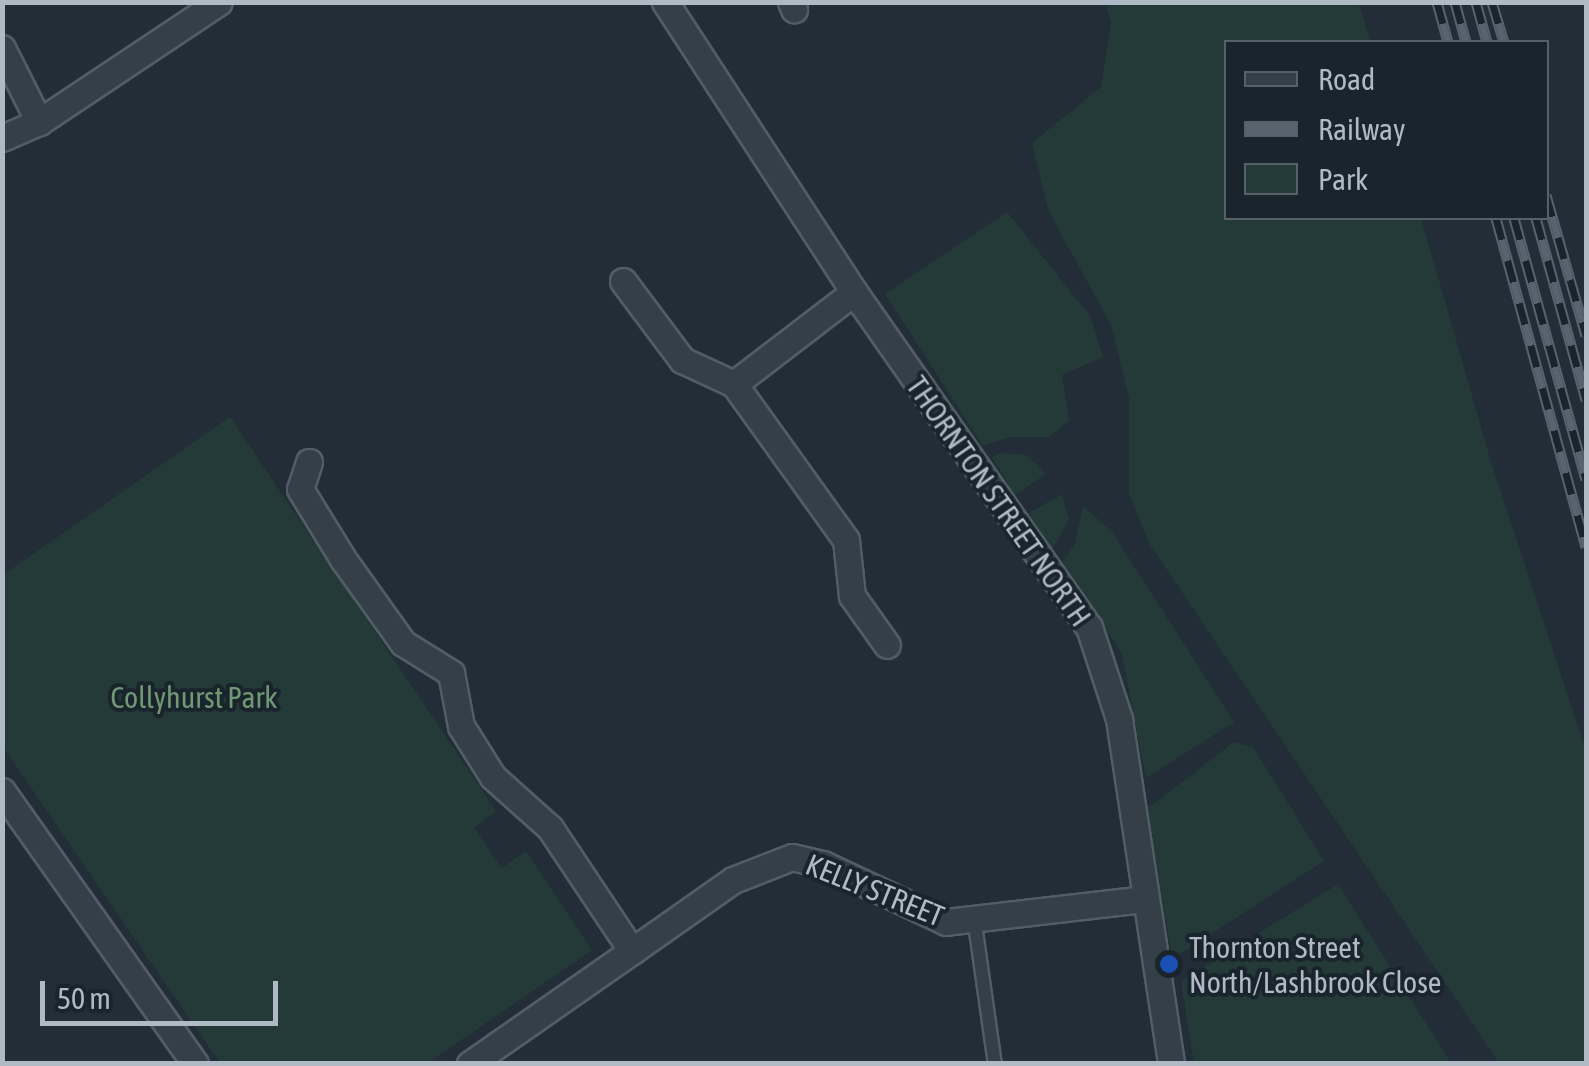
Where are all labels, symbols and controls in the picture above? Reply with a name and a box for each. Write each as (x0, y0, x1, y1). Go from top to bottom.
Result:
legend (1224, 40, 1549, 220)
text: Road (1318, 62, 1375, 96)
text: Railway (1318, 112, 1405, 146)
text: Park (1318, 162, 1368, 196)
street label: THORNTON STREET NORTH (899, 369, 1099, 633)
park label: Collyhurst Park (111, 679, 277, 715)
street label: KELLY STREET (801, 846, 949, 934)
place label: Thornton Street North/Lashbrook Close (1189, 929, 1441, 1000)
marker: Thornton Street North/Lashbrook Close (1158, 953, 1180, 975)
scale bar (45, 961, 282, 1023)
text: 50 m (57, 981, 111, 1015)

